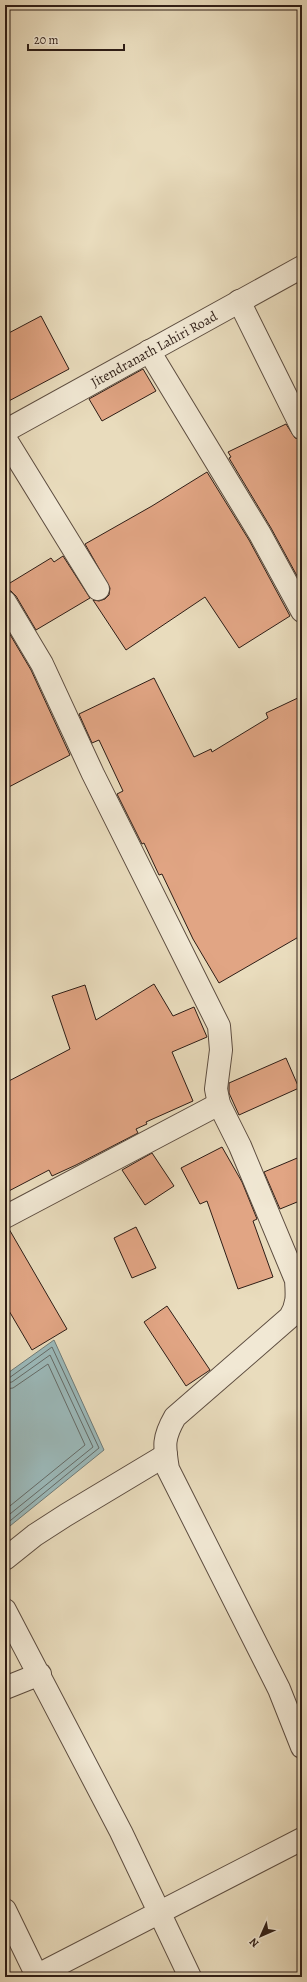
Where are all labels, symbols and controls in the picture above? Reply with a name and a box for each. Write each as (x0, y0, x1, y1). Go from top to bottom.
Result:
scale bar (28, 26, 124, 52)
text: 20 m (34, 32, 58, 48)
street label: Jitendranath Lahiri Road (87, 306, 221, 392)
north arrow (241, 1916, 281, 1956)
text: N (246, 1935, 262, 1951)

